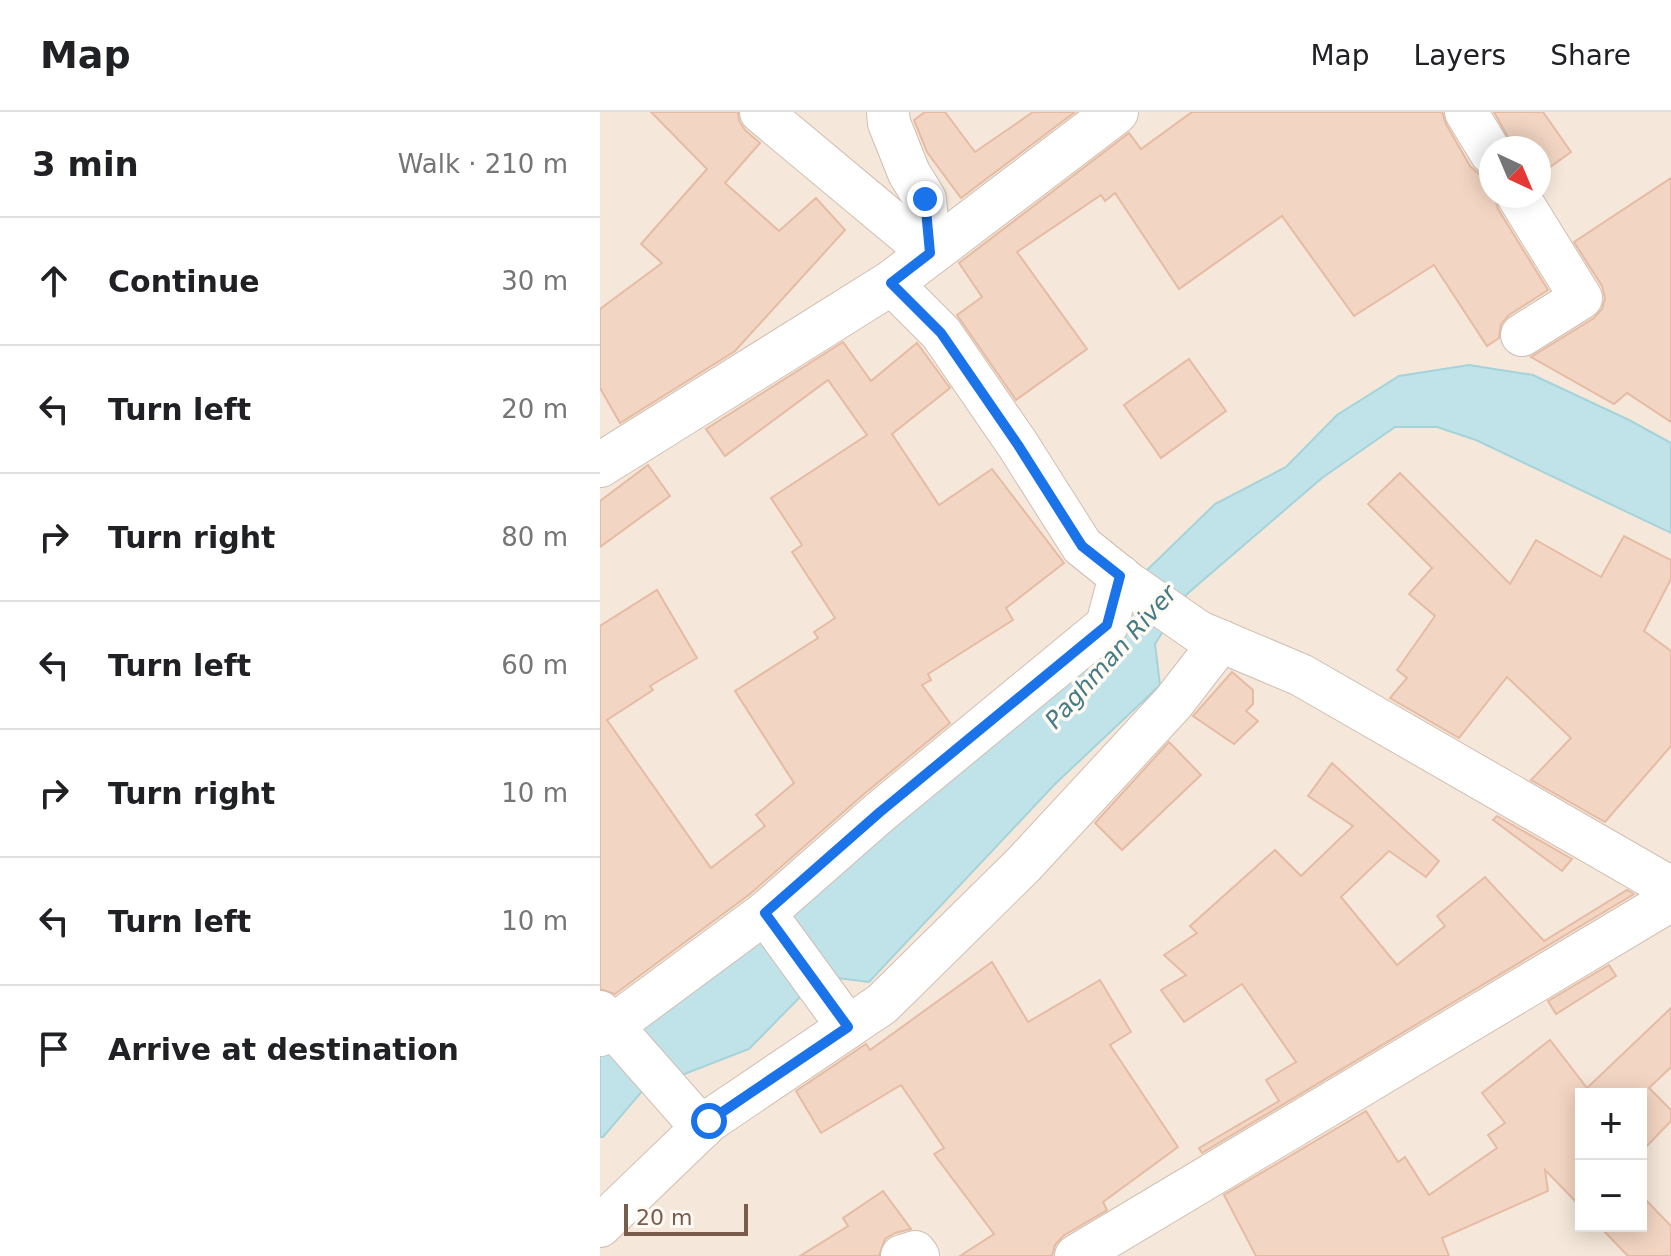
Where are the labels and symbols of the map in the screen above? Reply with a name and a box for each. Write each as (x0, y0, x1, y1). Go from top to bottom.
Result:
north arrow (1479, 136, 1551, 208)
route end (907, 181, 943, 217)
water label: Paghman River (1039, 578, 1184, 734)
route start (691, 1103, 727, 1139)
scale bar (624, 1200, 748, 1236)

